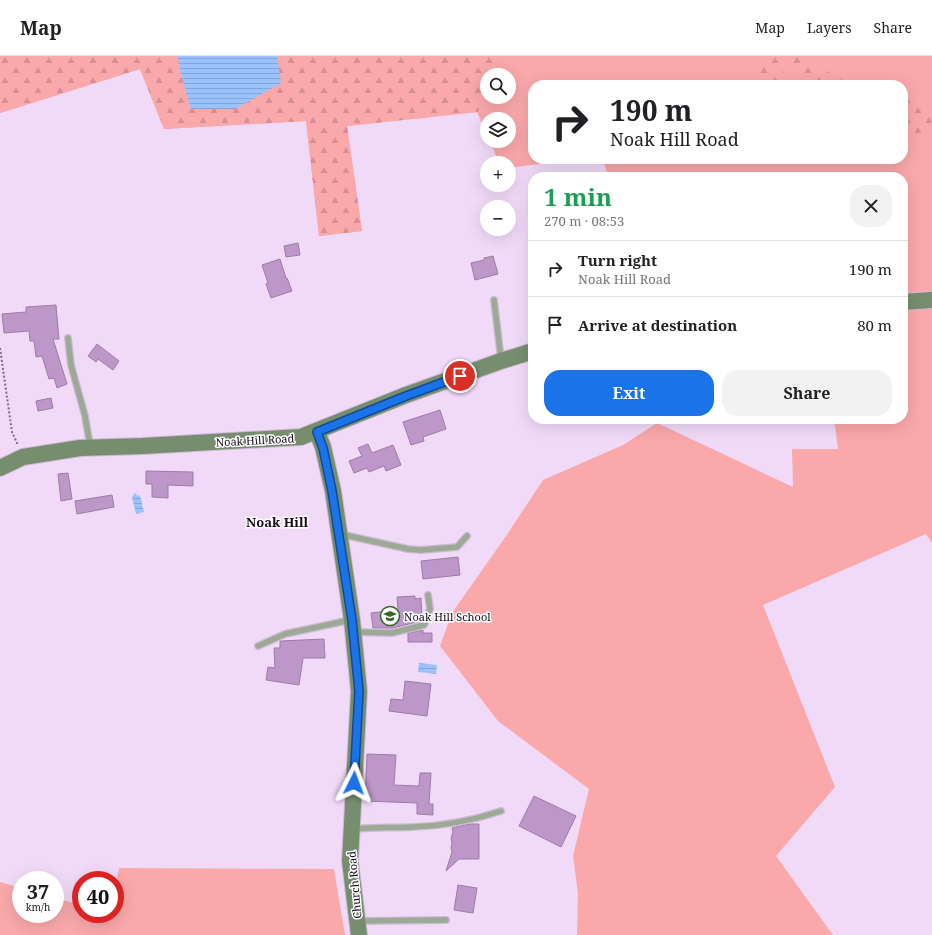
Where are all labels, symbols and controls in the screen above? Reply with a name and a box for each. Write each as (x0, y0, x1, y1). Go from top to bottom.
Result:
text: Map (20, 15, 62, 41)
text: Map (755, 18, 785, 37)
text: Layers (807, 18, 852, 37)
text: Share (874, 18, 912, 37)
map controls (480, 68, 516, 236)
button: search (480, 68, 516, 104)
text: 190 m (610, 91, 692, 129)
icon: right (544, 96, 596, 148)
button: layers (480, 112, 516, 148)
text: Noak Hill Road (610, 127, 739, 151)
button: + (480, 156, 516, 192)
text: 1 min (544, 180, 612, 213)
button: close (850, 185, 892, 227)
button: − (480, 200, 516, 236)
text: 270 m · 08:53 (544, 212, 624, 230)
text: Turn right (578, 250, 657, 270)
icon: right (544, 258, 566, 280)
text: 190 m (849, 259, 892, 279)
text: Noak Hill Road (578, 270, 671, 288)
icon: arrive (544, 314, 566, 336)
text: Arrive at destination (578, 315, 737, 335)
text: 80 m (857, 315, 892, 335)
pin (443, 359, 477, 393)
icon: arrive (449, 365, 471, 387)
button: Exit (544, 370, 714, 416)
button: Share (722, 370, 892, 416)
street label: Noak Hill Road (215, 430, 295, 450)
district label: Noak Hill (246, 513, 308, 531)
school or university icon: Noak Hill School (379, 605, 401, 627)
place label: Noak Hill School (404, 609, 491, 624)
position arrow (333, 762, 375, 804)
street label: Church Road (344, 850, 364, 919)
speed limit sign: 40 (72, 871, 124, 923)
text: 37 (27, 878, 49, 905)
text: km/h (26, 900, 50, 914)

